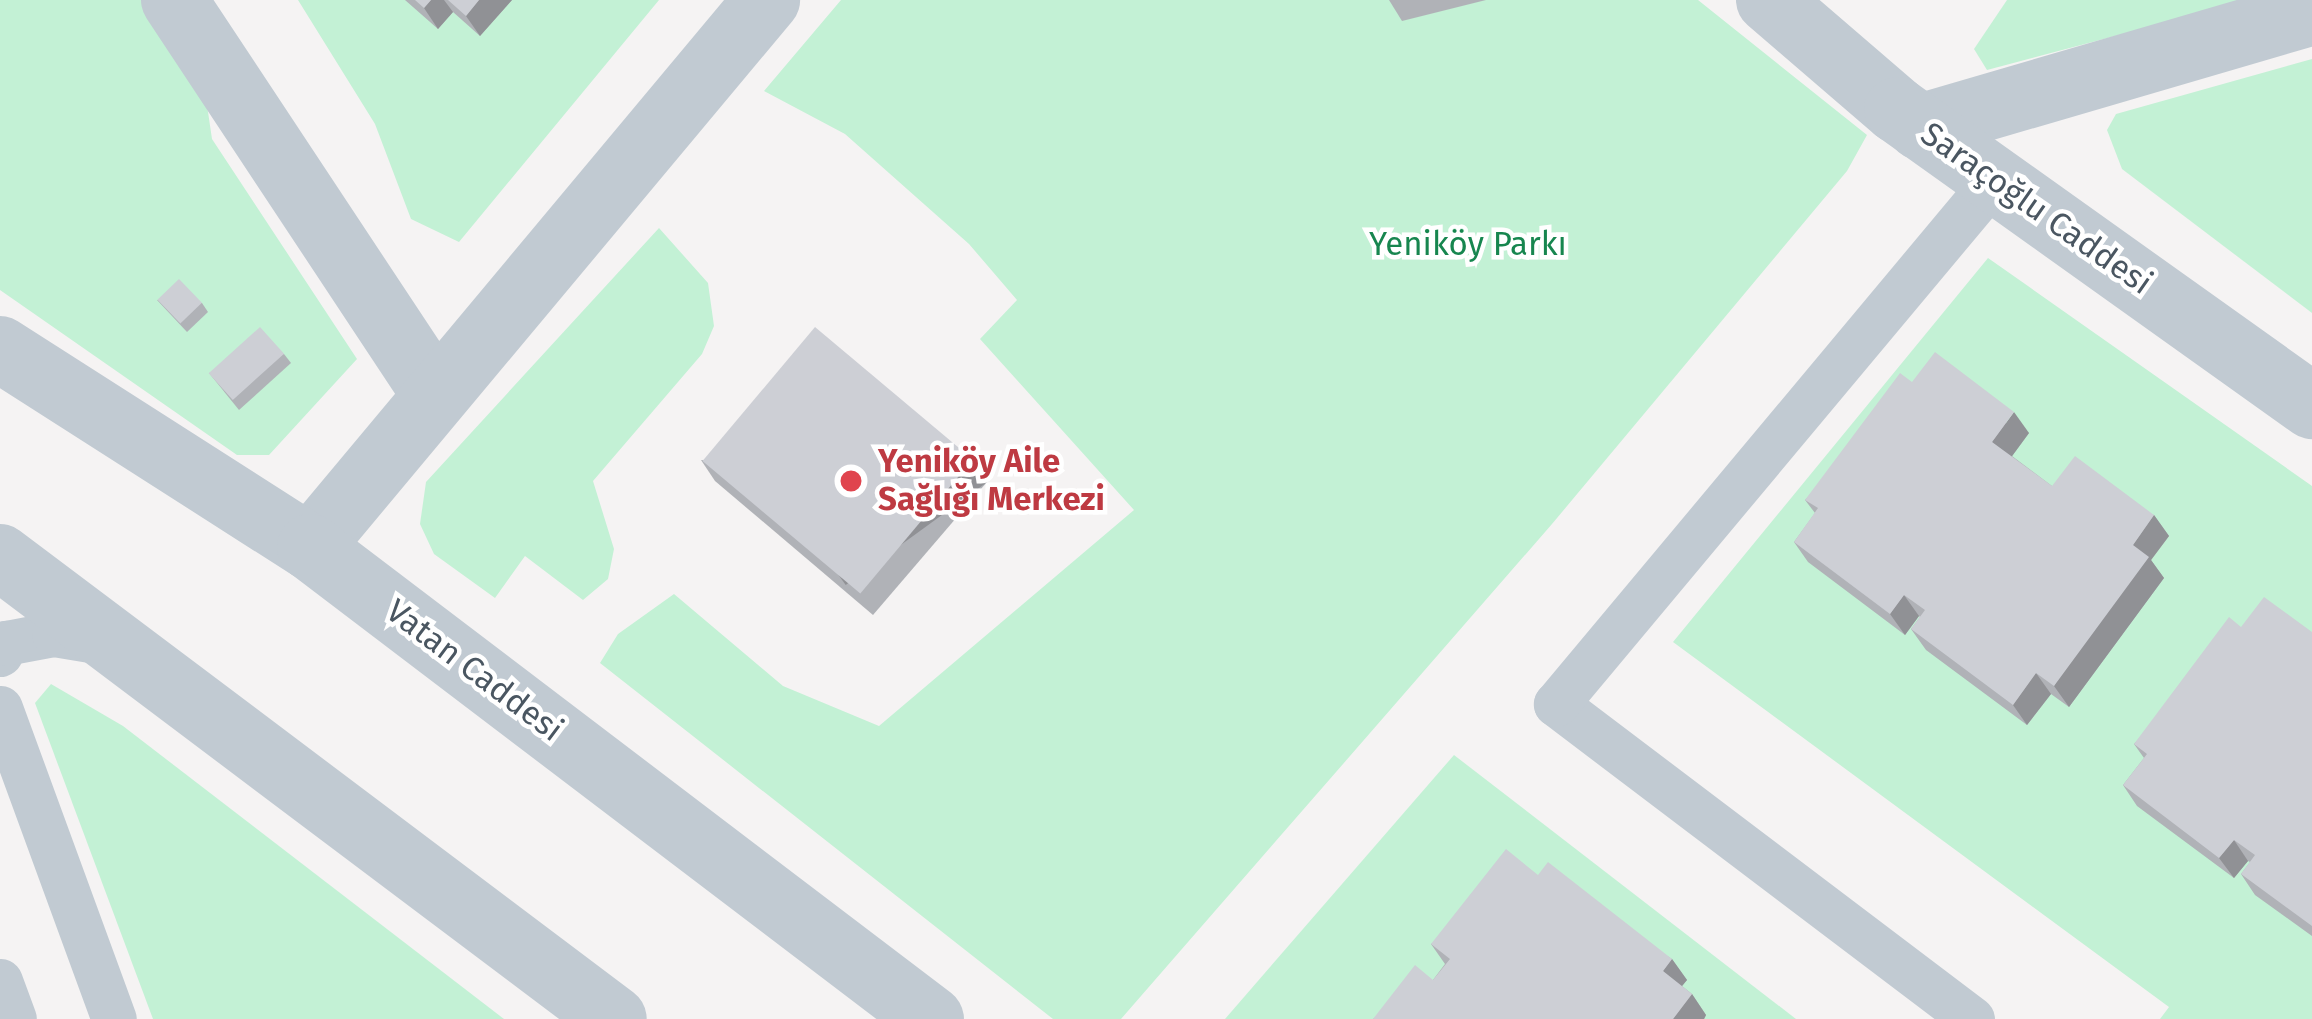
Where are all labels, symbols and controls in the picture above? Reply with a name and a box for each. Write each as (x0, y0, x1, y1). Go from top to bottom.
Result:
street label: Saraçoğlu Caddesi (1913, 115, 2159, 303)
park label: Yeniköy Parkı (1369, 225, 1567, 265)
place label: Yeniköy Aile Sağlığı Merkezi (878, 442, 1105, 520)
marker: Yeniköy Aile Sağlığı Merkezi (835, 465, 867, 497)
street label: Vatan Caddesi (378, 592, 570, 750)

